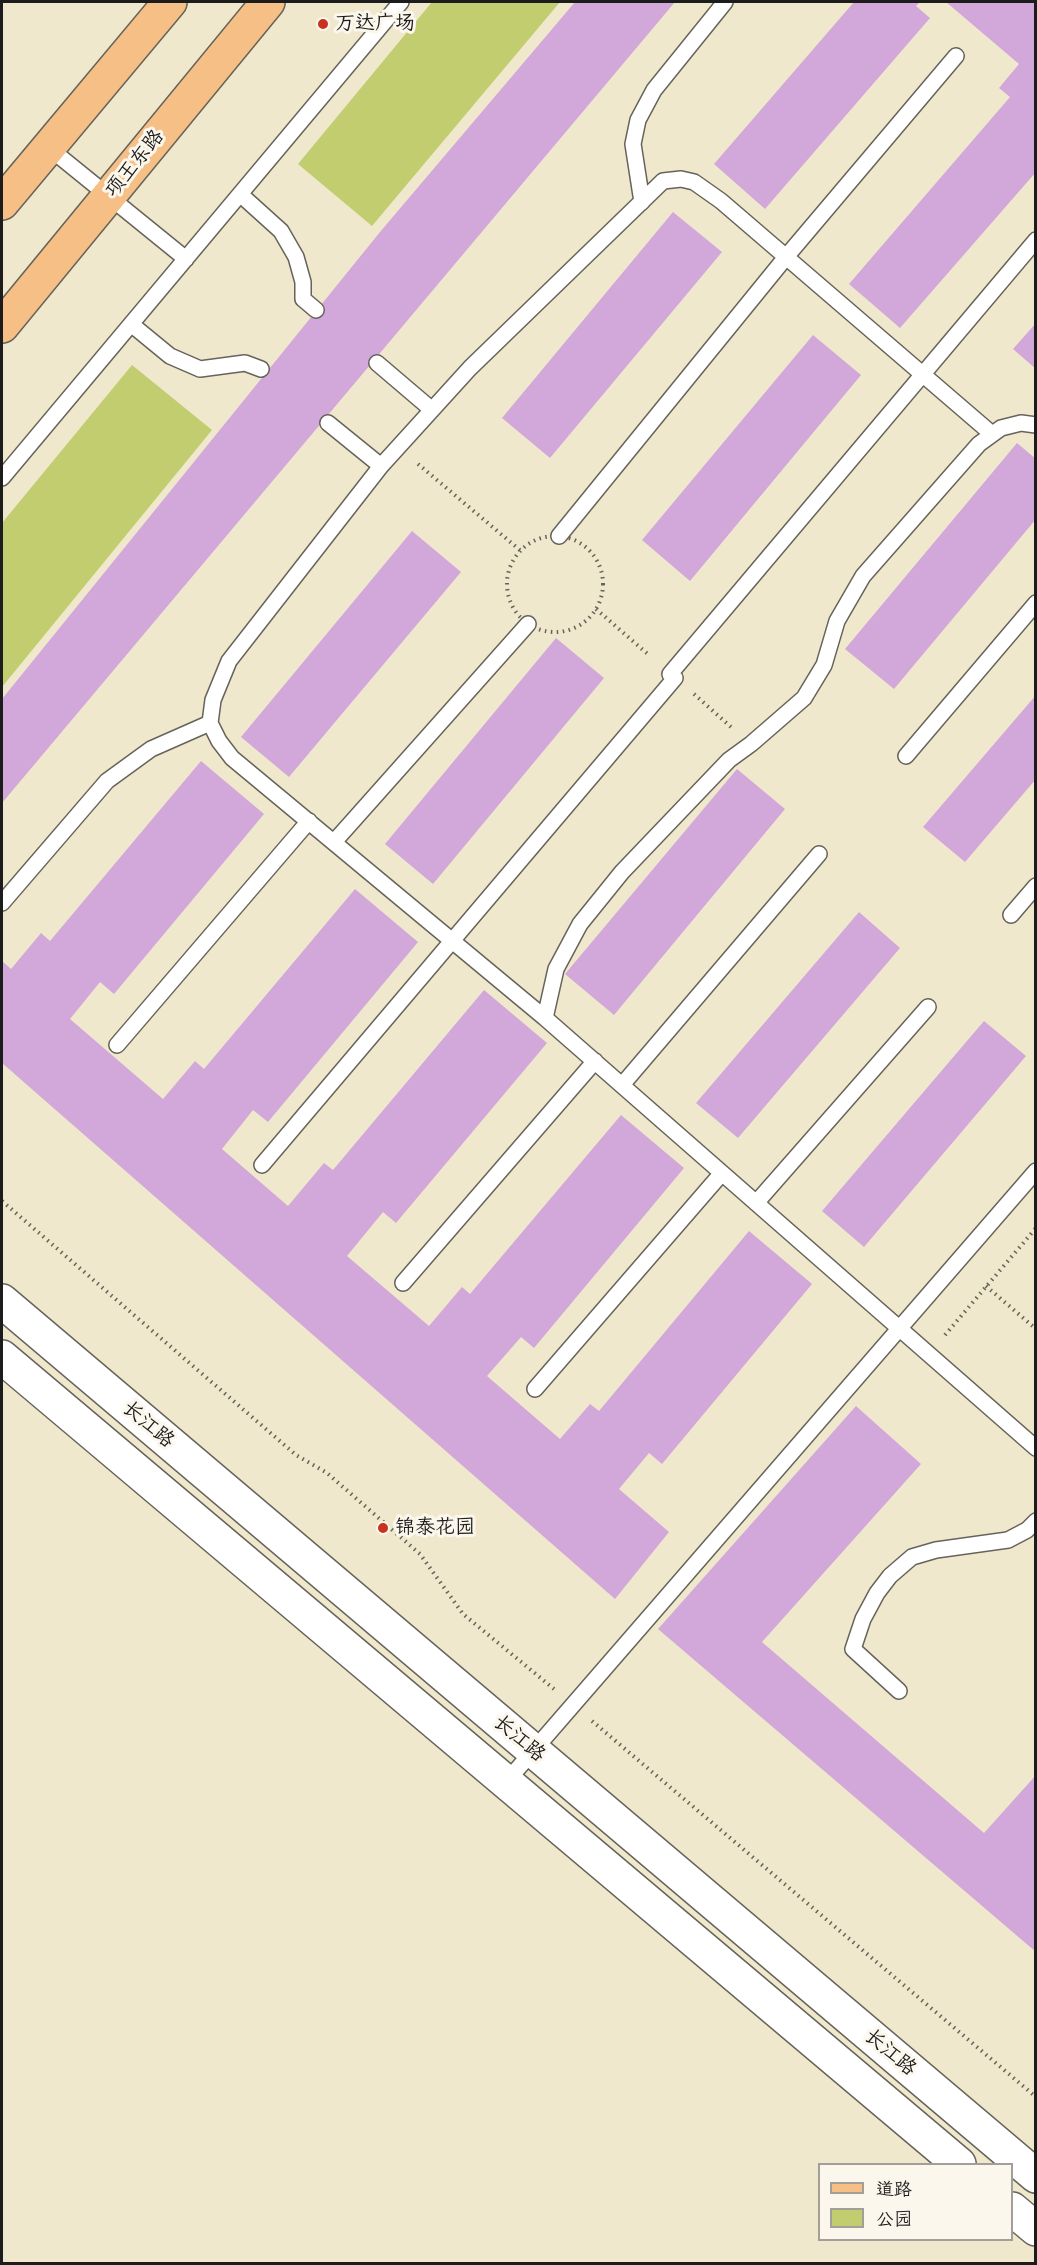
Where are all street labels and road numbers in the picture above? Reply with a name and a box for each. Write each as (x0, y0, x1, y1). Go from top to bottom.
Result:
street label: 项王东路 (101, 125, 169, 203)
street label: 长江路 (117, 1397, 179, 1453)
street label: 长江路 (488, 1711, 550, 1767)
street label: 长江路 (859, 2025, 921, 2081)

